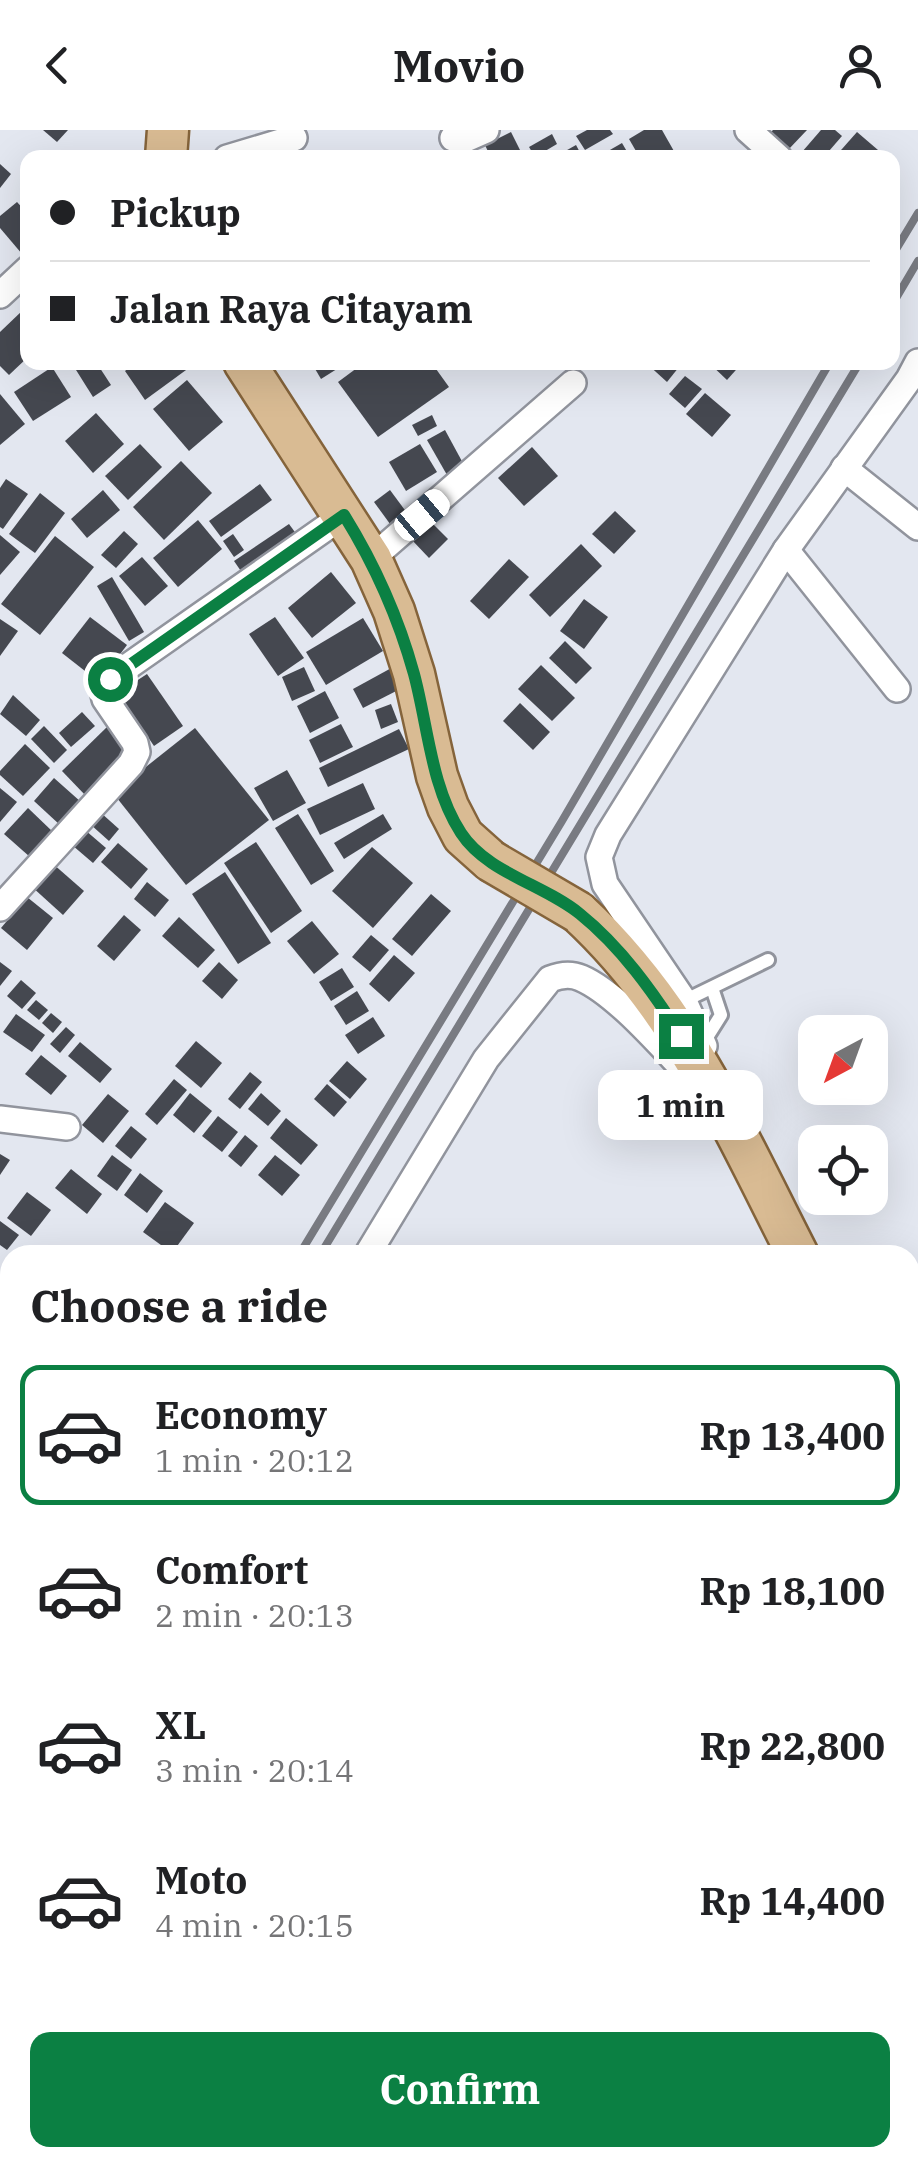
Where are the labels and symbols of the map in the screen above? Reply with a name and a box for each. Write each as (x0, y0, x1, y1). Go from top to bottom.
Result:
car (389, 484, 455, 546)
route start (88, 657, 133, 702)
route end (659, 1014, 704, 1059)
north arrow (798, 1015, 888, 1105)
callout: 1 min (598, 1071, 764, 1141)

